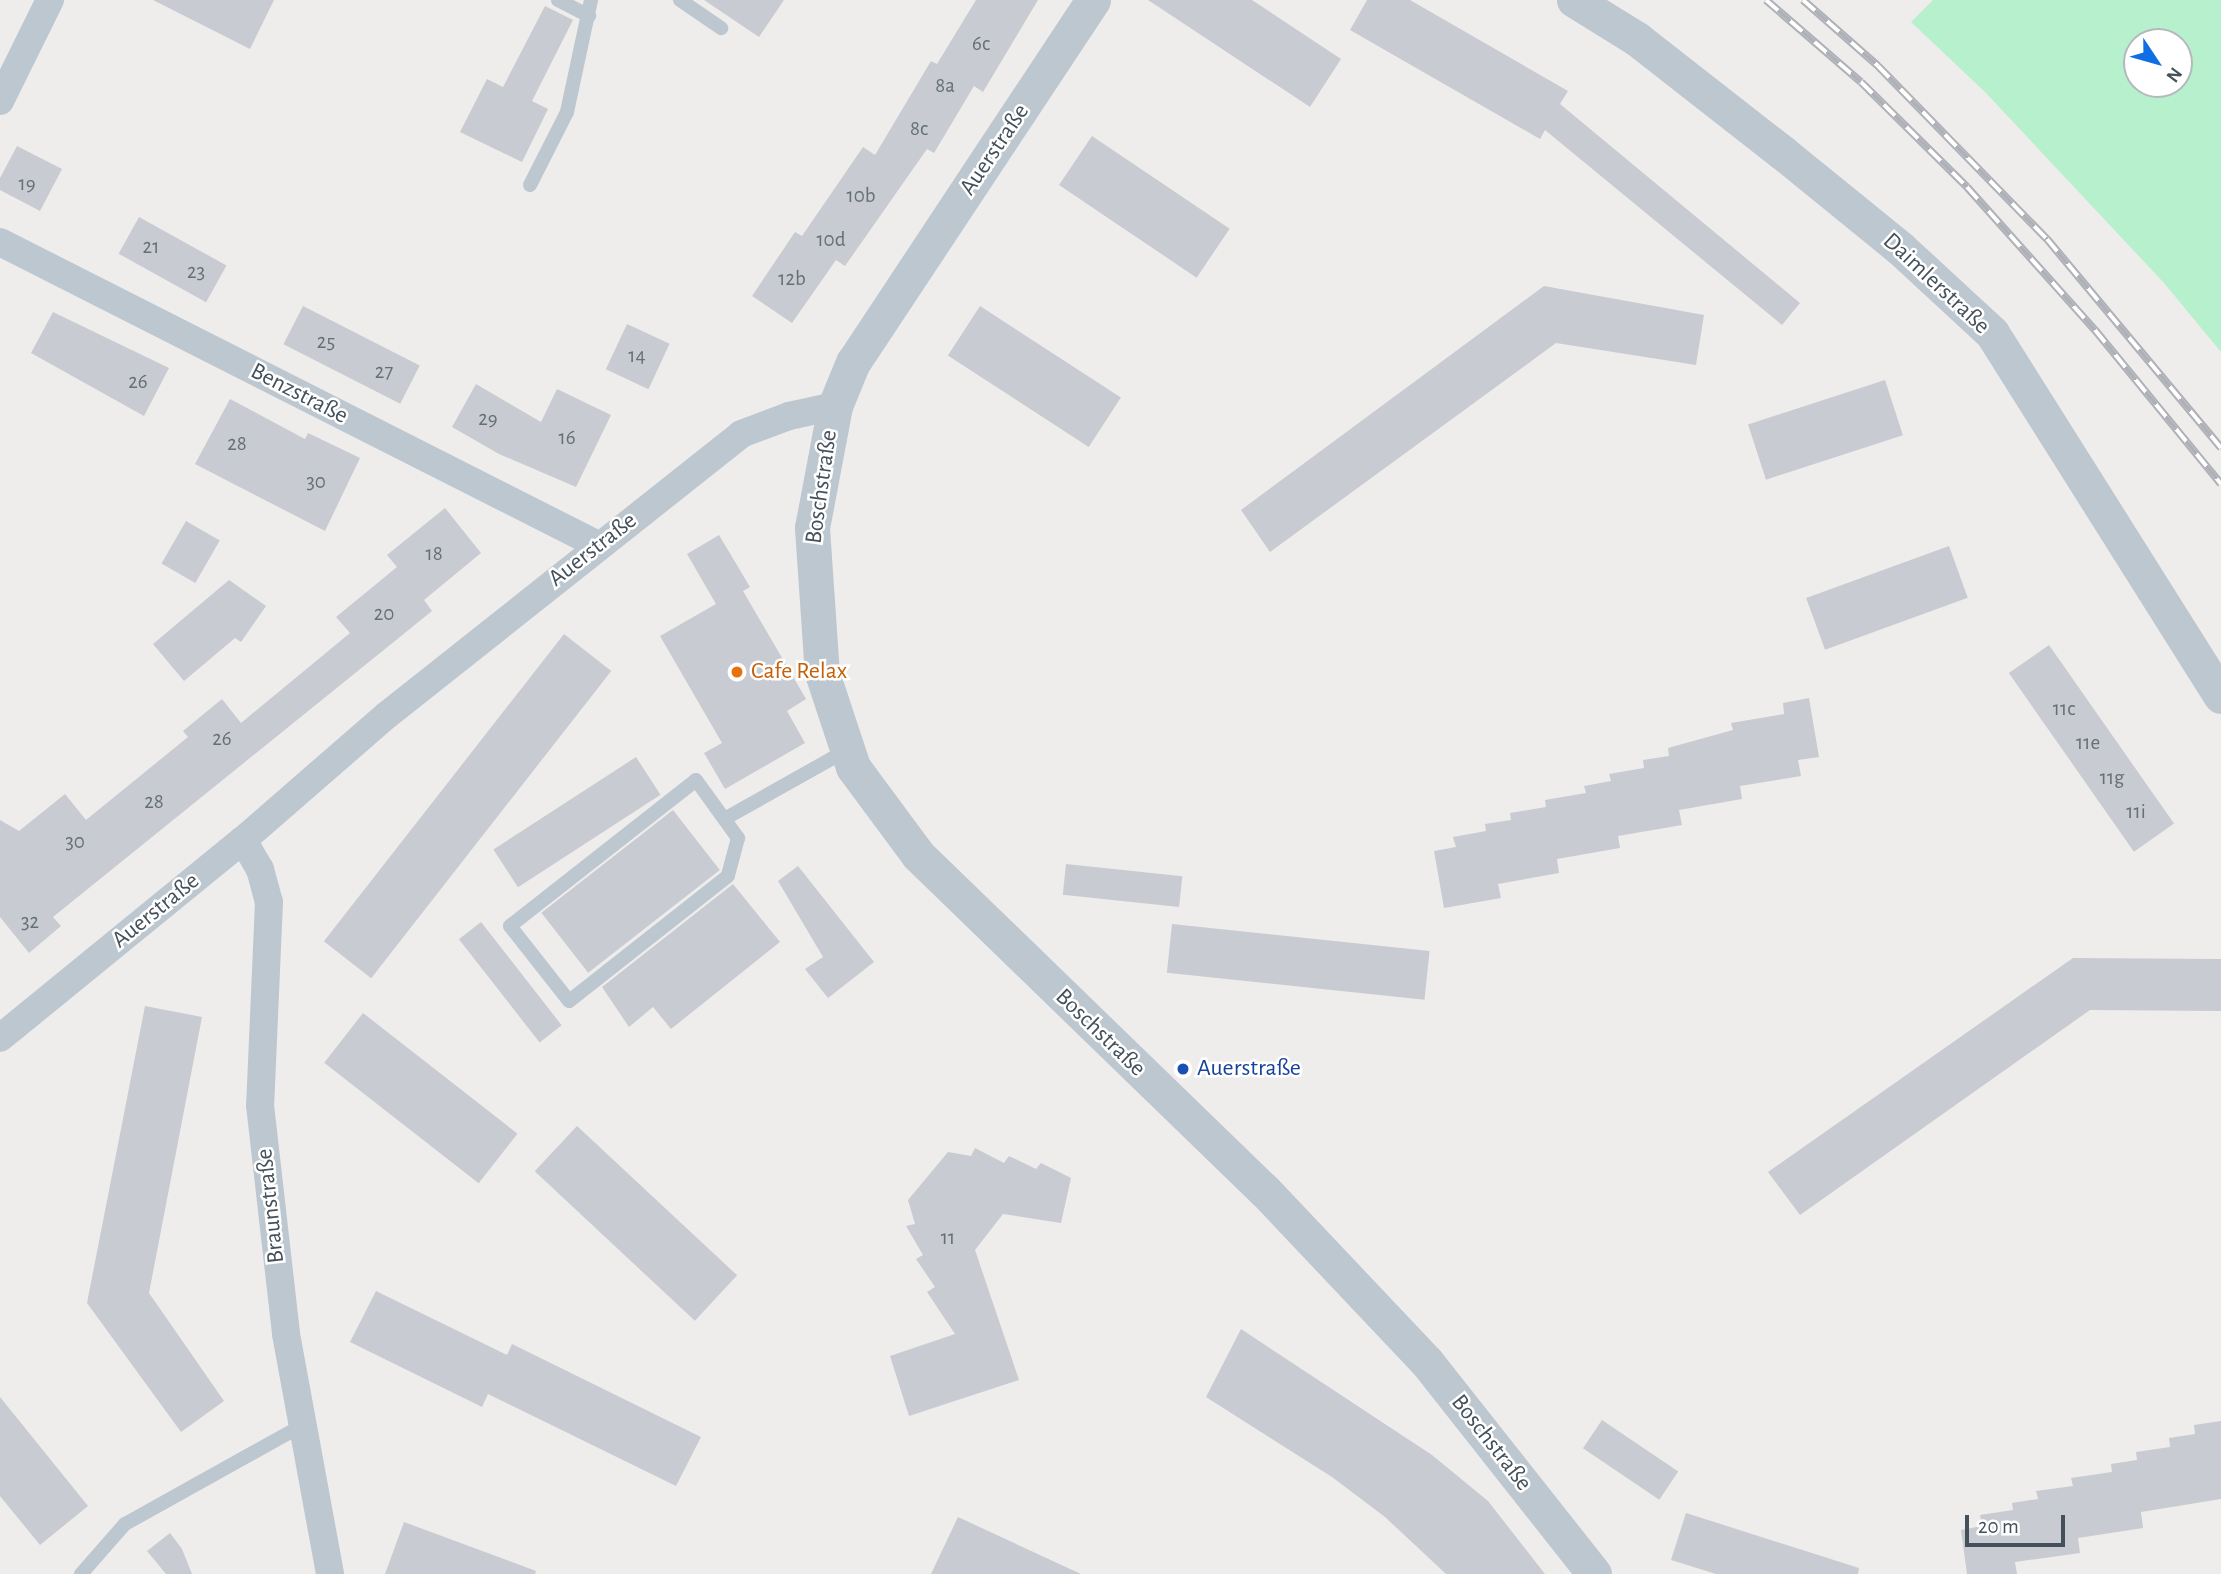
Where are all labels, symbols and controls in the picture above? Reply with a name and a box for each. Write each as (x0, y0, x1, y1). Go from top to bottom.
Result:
north arrow (2123, 28, 2193, 98)
house number: 6c (972, 31, 990, 57)
text: N (2162, 64, 2185, 85)
house number: 8a (935, 73, 955, 99)
street label: Auerstraße (954, 99, 1036, 201)
house number: 8c (910, 116, 928, 142)
house number: 19 (18, 171, 36, 197)
house number: 10b (846, 183, 876, 209)
house number: 10d (816, 227, 846, 253)
street label: Daimlerstraße (1877, 227, 1995, 341)
house number: 21 (143, 234, 159, 260)
house number: 23 (187, 259, 205, 285)
house number: 12b (778, 266, 806, 292)
house number: 25 (317, 329, 335, 355)
house number: 14 (628, 343, 646, 369)
street label: Benzstraße (245, 357, 353, 431)
house number: 27 (375, 359, 393, 385)
house number: 26 (128, 369, 148, 395)
house number: 29 (478, 406, 498, 432)
house number: 16 (558, 425, 576, 451)
street label: Boschstraße (800, 428, 844, 546)
house number: 28 (227, 431, 247, 457)
house number: 30 (306, 469, 326, 495)
street label: Auerstraße (543, 507, 643, 593)
house number: 18 (425, 541, 443, 567)
house number: 20 (374, 601, 394, 627)
place label: Cafe Relax (751, 658, 847, 686)
marker: Cafe Relax (729, 664, 745, 680)
house number: 11c (2053, 696, 2075, 722)
house number: 26 (212, 726, 232, 752)
house number: 11e (2076, 730, 2100, 756)
house number: 11g (2100, 765, 2124, 791)
house number: 28 (144, 789, 164, 815)
house number: 11i (2126, 799, 2146, 825)
house number: 30 (65, 829, 85, 855)
street label: Auerstraße (107, 867, 205, 955)
house number: 32 (21, 909, 39, 935)
street label: Boschstraße (1049, 983, 1151, 1083)
place label: Auerstraße (1197, 1055, 1301, 1083)
marker: Auerstraße (1175, 1061, 1191, 1077)
street label: Braunstraße (251, 1147, 291, 1265)
house number: 11 (941, 1225, 955, 1251)
street label: Boschstraße (1444, 1389, 1538, 1497)
scale bar (1969, 1500, 2069, 1544)
text: 20 m (1978, 1516, 2019, 1537)

